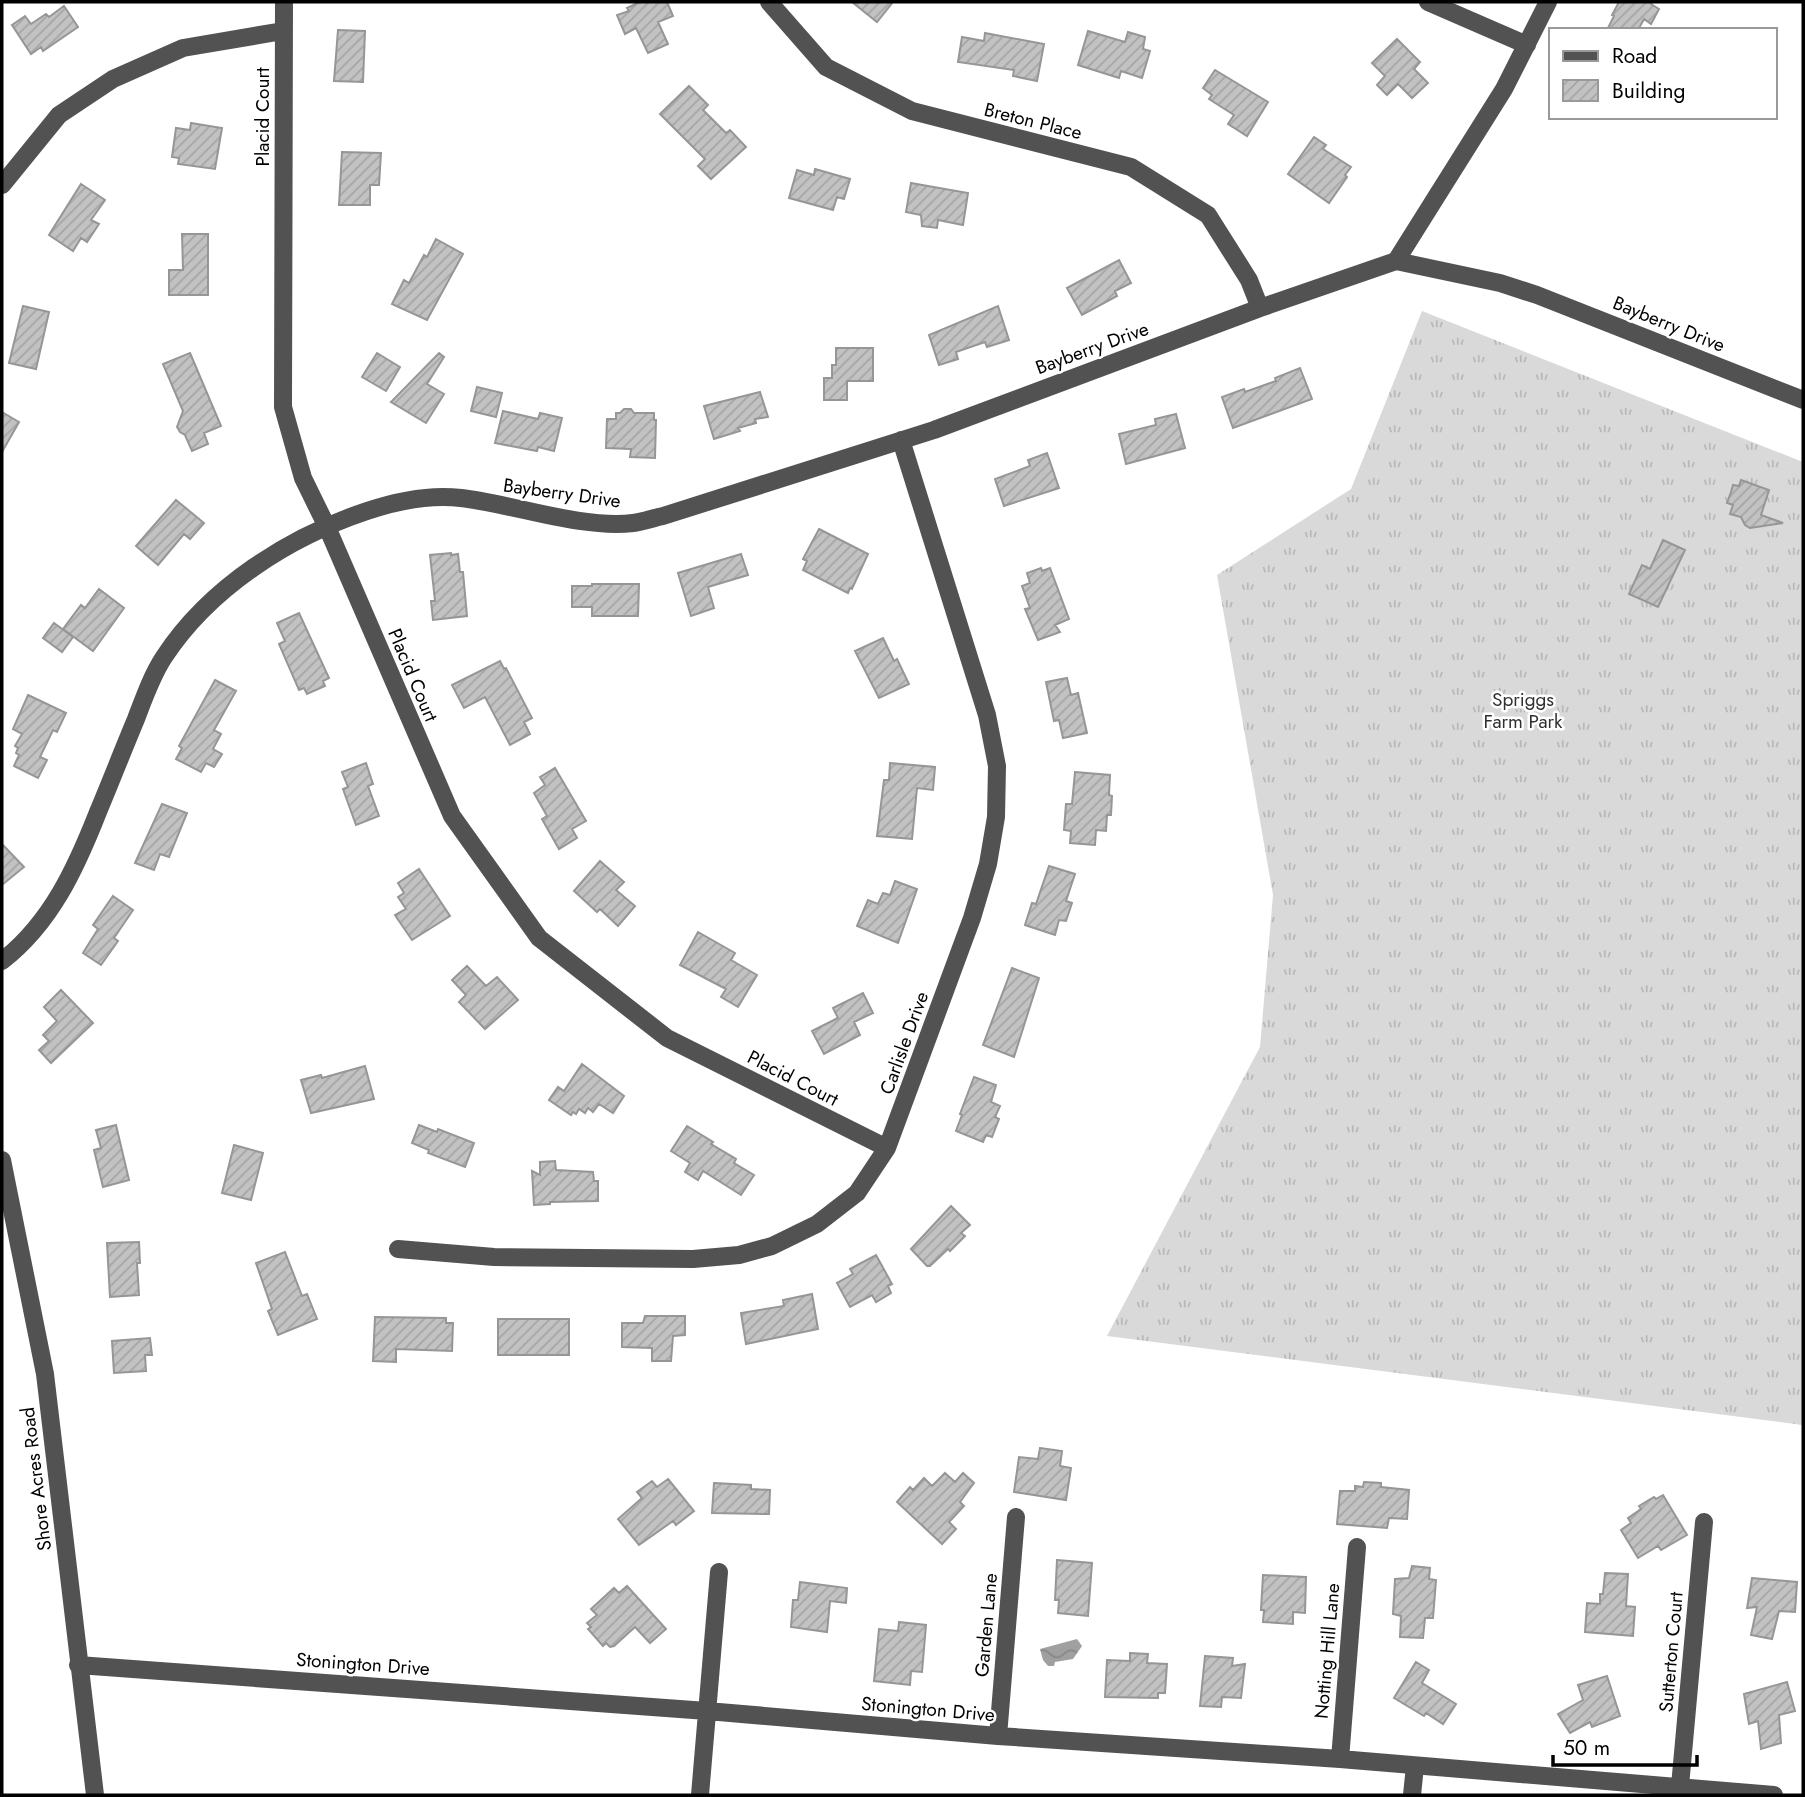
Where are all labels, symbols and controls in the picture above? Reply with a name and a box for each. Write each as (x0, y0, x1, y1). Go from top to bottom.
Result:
legend (1549, 28, 1777, 119)
text: Road (1612, 41, 1657, 71)
street label: Placid Court (249, 67, 276, 166)
text: Building (1612, 76, 1685, 106)
street label: Breton Place (981, 96, 1085, 146)
street label: Bayberry Drive (1609, 289, 1729, 359)
street label: Bayberry Drive (1032, 315, 1153, 381)
street label: Bayberry Drive (501, 471, 623, 515)
street label: Placid Court (381, 624, 445, 726)
park label: Spriggs Farm Park (1484, 686, 1563, 735)
street label: Carlisle Drive (873, 988, 935, 1098)
street label: Placid Court (743, 1044, 844, 1113)
street label: Shore Acres Road (14, 1406, 58, 1552)
street label: Garden Lane (968, 1572, 1004, 1678)
street label: Notting Hill Lane (1308, 1582, 1346, 1720)
street label: Sutterton Court (1652, 1590, 1690, 1713)
street label: Stonington Drive (295, 1646, 431, 1682)
street label: Stonington Drive (860, 1690, 996, 1728)
scale bar (1553, 1724, 1696, 1768)
text: 50 m (1563, 1733, 1610, 1763)

